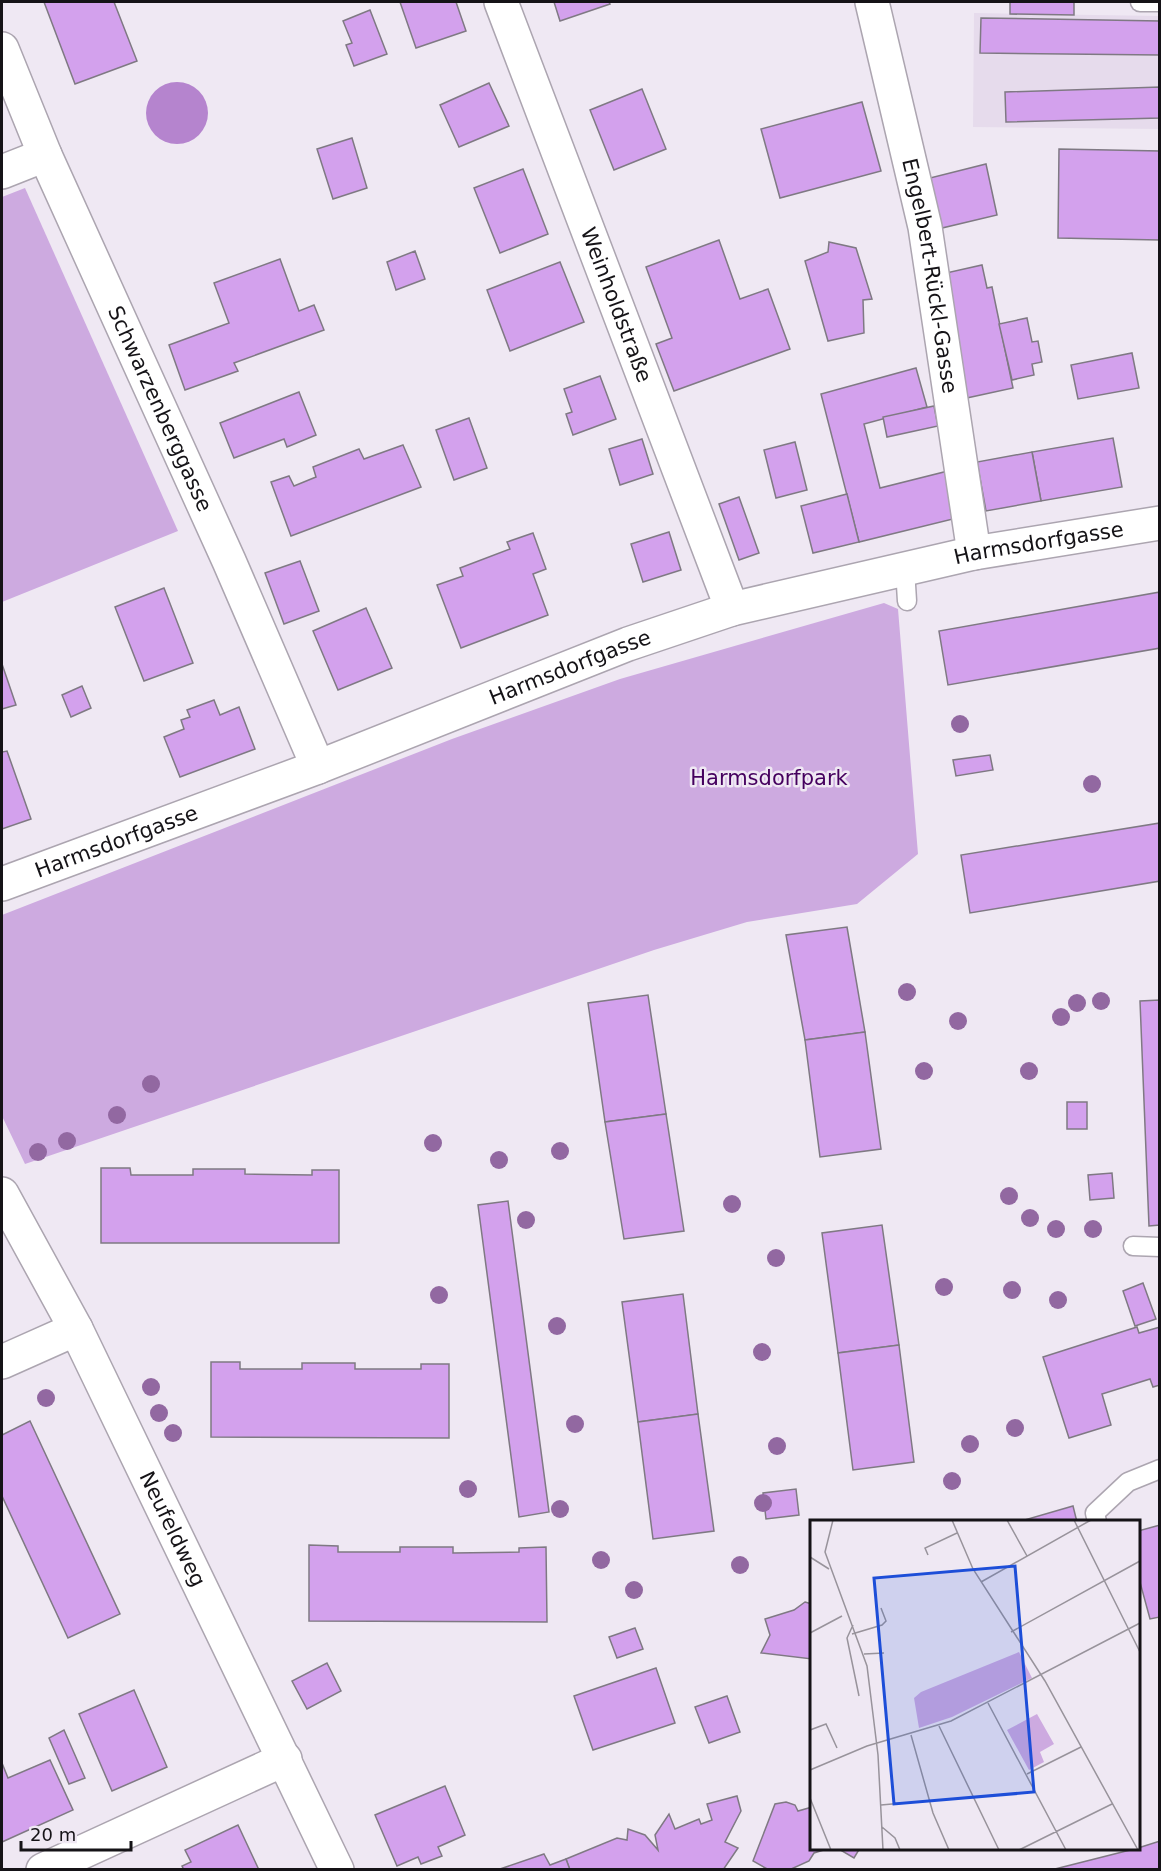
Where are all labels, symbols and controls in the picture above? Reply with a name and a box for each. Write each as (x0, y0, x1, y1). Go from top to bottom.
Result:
street label: Engelbert-Rückl-Gasse (897, 156, 962, 395)
street label: Weinholdstraße (576, 224, 657, 386)
street label: Schwarzenberggasse (103, 302, 217, 515)
street label: Harmsdorfgasse (951, 517, 1125, 569)
street label: Harmsdorfgasse (486, 625, 654, 710)
park label: Harmsdorfpark (690, 766, 849, 790)
street label: Harmsdorfgasse (32, 801, 201, 883)
street label: Neufeldweg (135, 1468, 210, 1590)
inset map (810, 1520, 1140, 1850)
scale bar (21, 1814, 130, 1852)
text: 20 m (30, 1824, 76, 1845)

